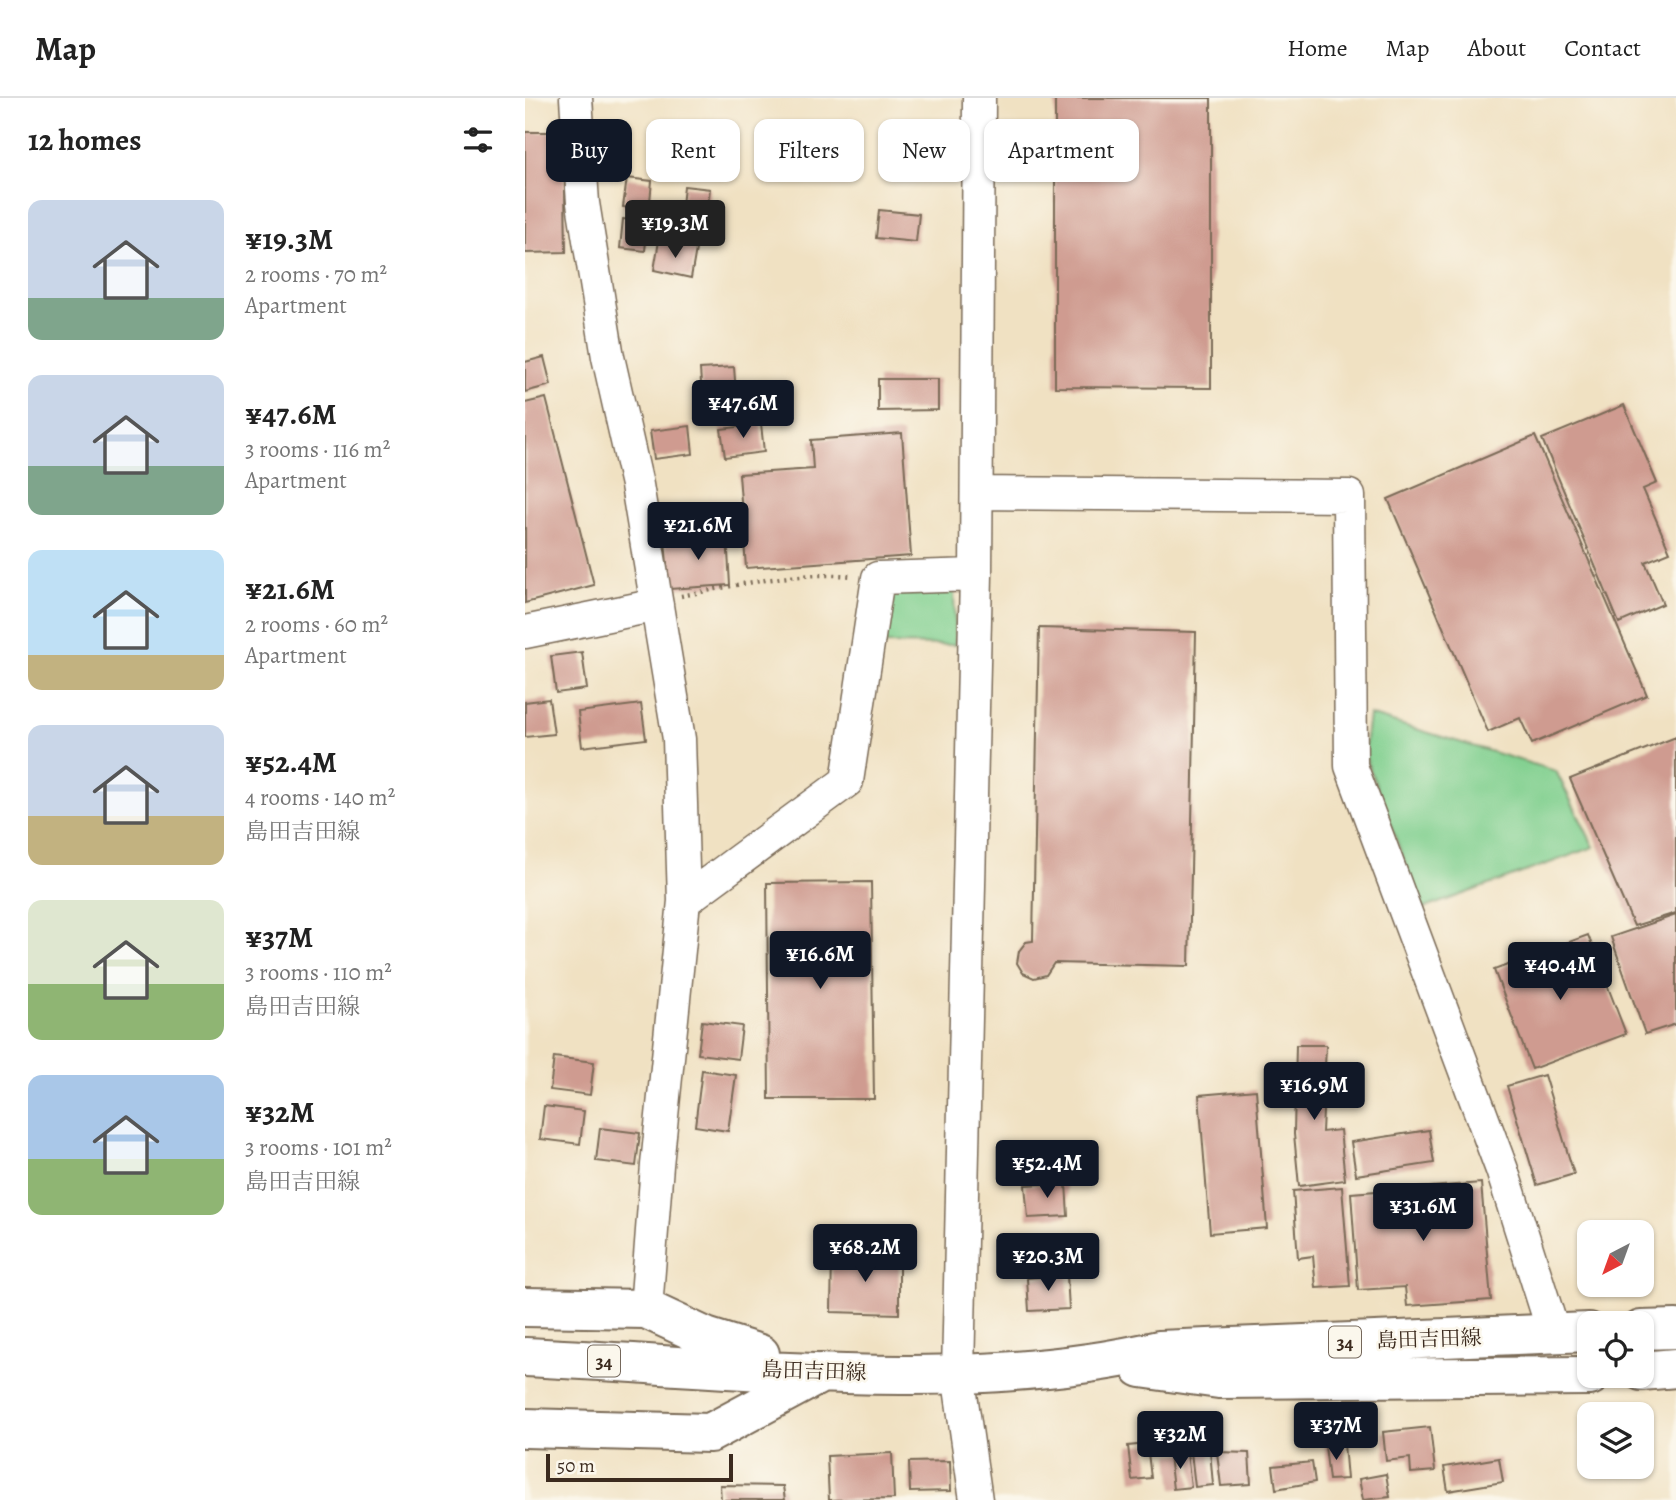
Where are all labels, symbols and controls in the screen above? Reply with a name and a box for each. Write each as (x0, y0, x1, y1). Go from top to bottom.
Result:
text: Map (35, 26, 96, 71)
text: Home (1287, 32, 1348, 64)
text: Map (1386, 32, 1430, 64)
text: About (1468, 32, 1526, 64)
text: Contact (1564, 32, 1641, 64)
chip: Buy (546, 119, 632, 182)
chip: Rent (646, 119, 740, 182)
chip: Filters (754, 119, 864, 182)
chip: New (878, 119, 970, 182)
chip: Apartment (984, 119, 1139, 182)
text: 12 homes (28, 120, 141, 160)
icon: filters (459, 121, 497, 159)
pin: ¥19.3M (618, 200, 732, 260)
text: ¥19.3M (641, 207, 709, 238)
text: ¥19.3M (245, 219, 333, 259)
icon: home (84, 228, 168, 312)
text: 2 rooms · 70 m² (245, 259, 387, 290)
text: Apartment (245, 290, 347, 321)
pin: ¥47.6M (686, 380, 800, 440)
text: ¥47.6M (708, 387, 778, 418)
text: ¥47.6M (245, 394, 337, 434)
icon: home (84, 403, 168, 487)
text: 3 rooms · 116 m² (245, 434, 390, 465)
text: Apartment (245, 465, 347, 496)
pin: ¥21.6M (641, 503, 755, 562)
text: ¥21.6M (664, 509, 732, 540)
text: ¥21.6M (245, 569, 335, 609)
icon: home (84, 578, 168, 662)
text: 2 rooms · 60 m² (245, 609, 388, 640)
text: Apartment (245, 640, 347, 671)
text: ¥52.4M (245, 742, 337, 782)
icon: home (84, 753, 168, 837)
text: 4 rooms · 140 m² (245, 782, 395, 813)
text: 島田吉田線 (245, 816, 360, 847)
text: ¥37M (245, 917, 313, 957)
icon: home (84, 928, 168, 1012)
pin: ¥16.6M (763, 932, 877, 991)
text: ¥16.6M (786, 938, 854, 969)
pin: ¥40.4M (1503, 942, 1617, 1002)
text: ¥40.4M (1524, 949, 1596, 980)
text: 3 rooms · 110 m² (245, 957, 392, 988)
text: 島田吉田線 (245, 991, 360, 1022)
pin: ¥16.9M (1257, 1062, 1371, 1122)
text: ¥16.9M (1280, 1069, 1348, 1100)
text: ¥32M (245, 1092, 315, 1132)
icon: home (84, 1103, 168, 1187)
text: 3 rooms · 101 m² (245, 1132, 392, 1163)
pin: ¥52.4M (990, 1140, 1104, 1200)
text: ¥52.4M (1012, 1147, 1082, 1178)
text: 島田吉田線 (245, 1166, 360, 1197)
pin: ¥31.6M (1366, 1184, 1480, 1243)
text: ¥31.6M (1389, 1190, 1457, 1221)
north arrow (1577, 1220, 1654, 1297)
map controls (1577, 1220, 1654, 1479)
pin: ¥68.2M (808, 1224, 922, 1284)
text: ¥68.2M (829, 1231, 901, 1262)
pin: ¥20.3M (991, 1234, 1105, 1293)
text: ¥20.3M (1012, 1240, 1084, 1271)
button: locate (1577, 1311, 1654, 1388)
street label: 島田吉田線 (1376, 1323, 1482, 1355)
road number: 34 (1329, 1326, 1361, 1358)
road number: 34 (588, 1345, 620, 1376)
street label: 島田吉田線 (761, 1355, 867, 1387)
pin: ¥37M (1295, 1402, 1377, 1462)
button: layers (1577, 1402, 1654, 1479)
text: ¥37M (1310, 1409, 1362, 1440)
pin: ¥32M (1139, 1412, 1221, 1471)
text: ¥32M (1153, 1418, 1207, 1449)
scale bar (546, 1451, 733, 1483)
text: 50 m (557, 1453, 595, 1479)

